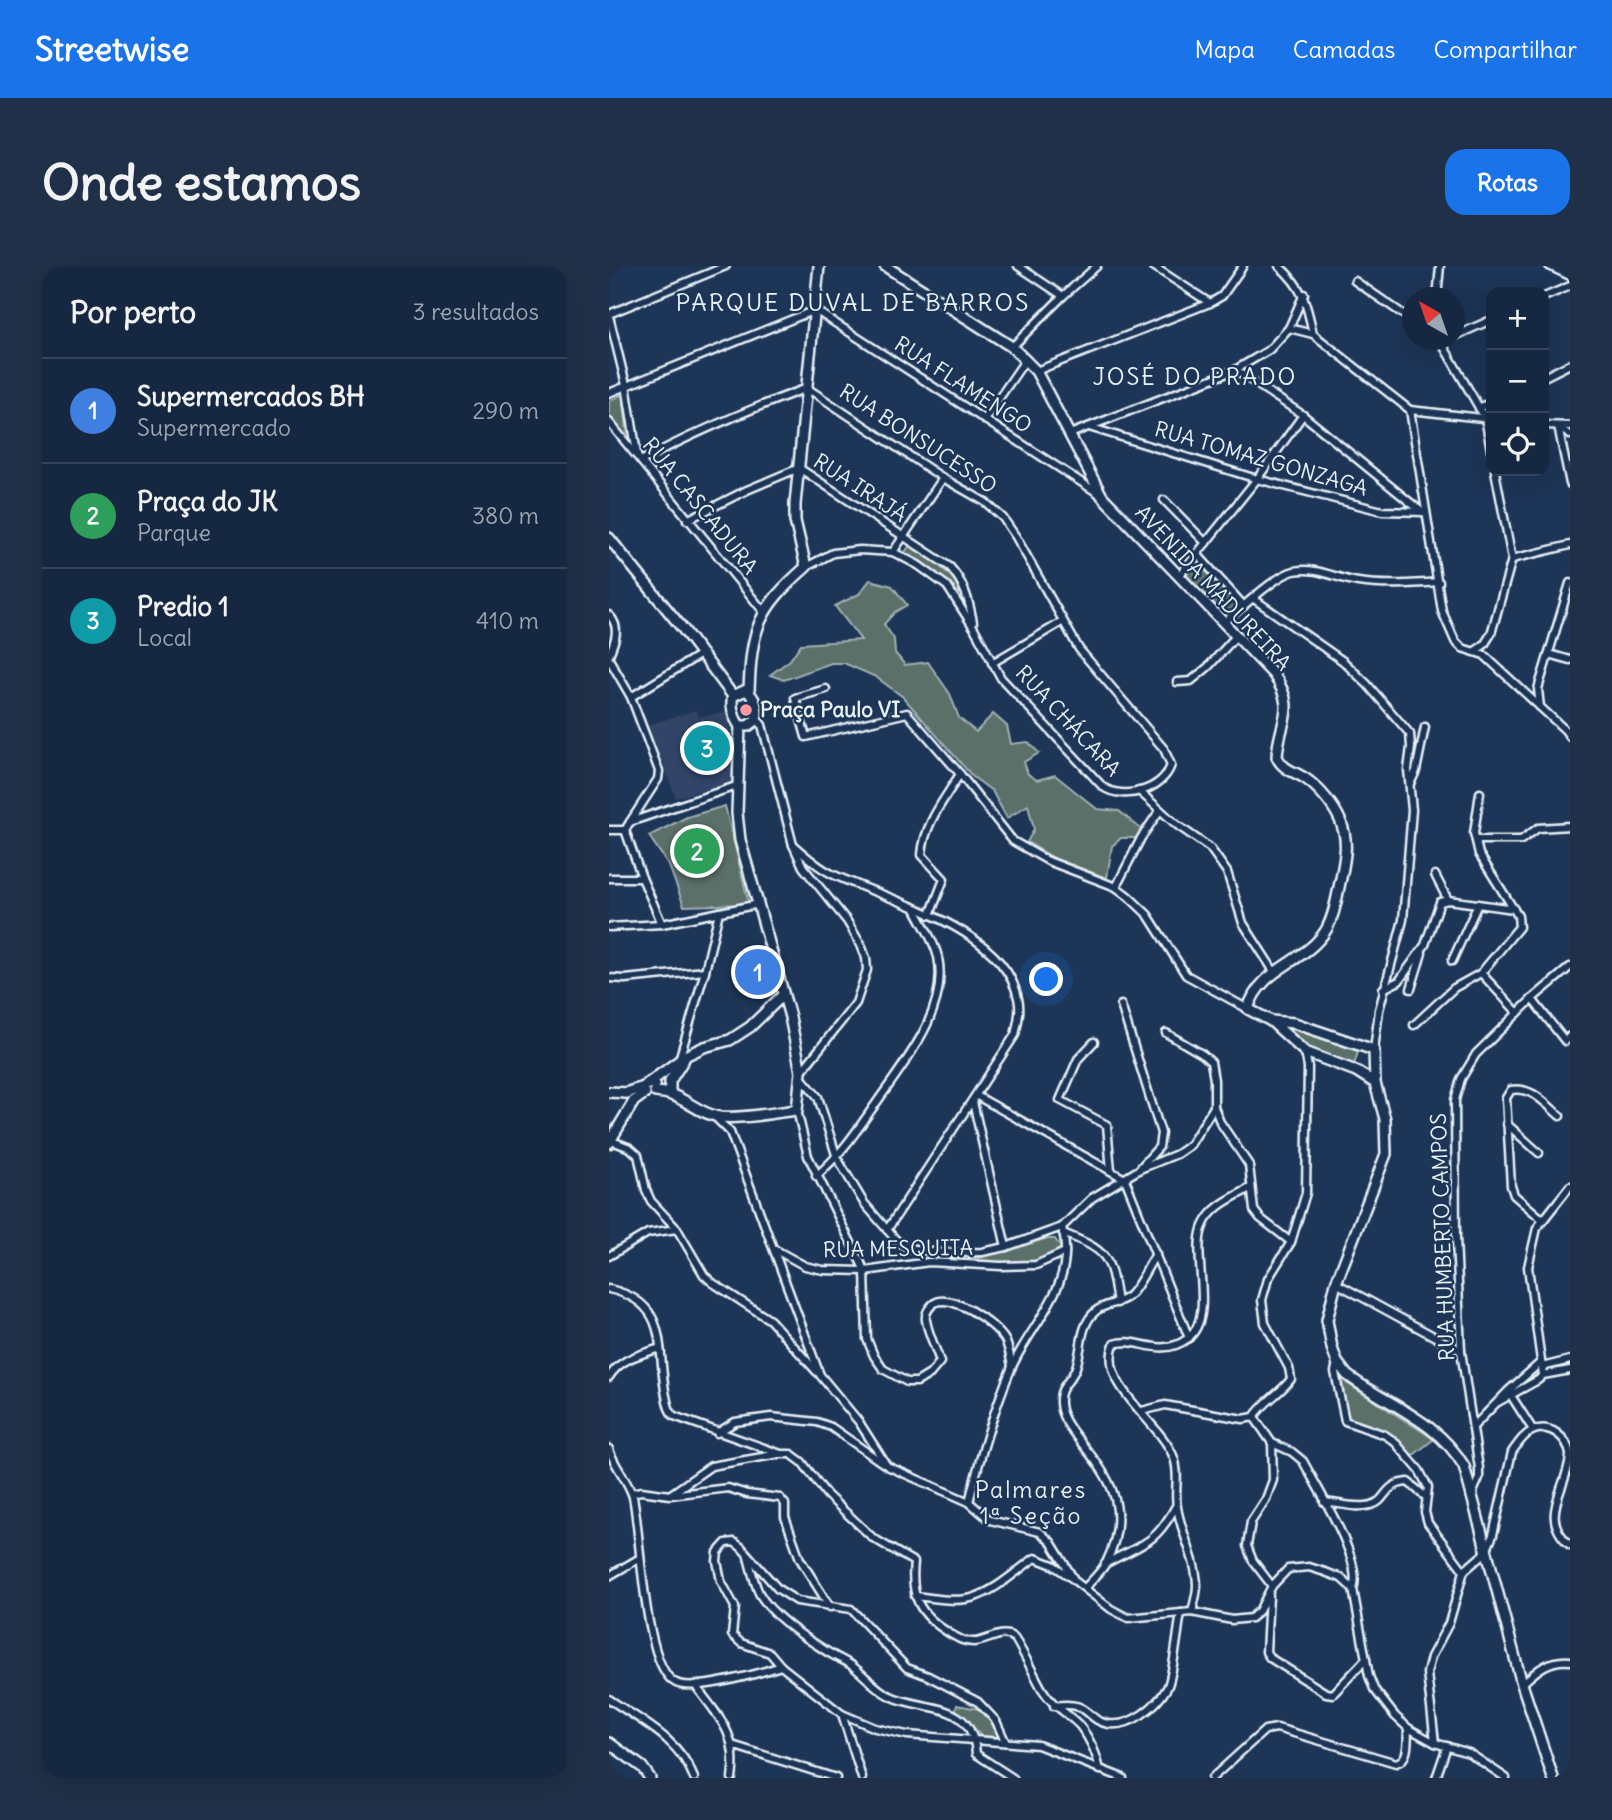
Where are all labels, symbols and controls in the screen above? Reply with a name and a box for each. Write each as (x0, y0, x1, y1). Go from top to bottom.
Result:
text: Streetwise (35, 28, 189, 70)
text: Mapa (1194, 34, 1255, 64)
text: Camadas (1293, 34, 1396, 64)
text: Compartilhar (1434, 34, 1577, 64)
button: Rotas (1445, 149, 1570, 215)
text: Onde estamos (42, 152, 361, 213)
district label: PARQUE DUVAL DE BARROS (676, 287, 1030, 317)
north arrow (1402, 287, 1465, 350)
map controls (1486, 287, 1549, 476)
button: + (1486, 287, 1549, 350)
text: Por perto (70, 293, 196, 331)
text: 3 resultados (413, 297, 539, 326)
street label: RUA FLAMENGO (890, 330, 1037, 439)
button: − (1486, 350, 1549, 413)
district label: JOSÉ DO PRADO (1093, 362, 1297, 391)
street label: RUA BONSUCESSO (835, 378, 1002, 500)
text: Supermercados BH (137, 380, 365, 413)
text: 1 (88, 396, 98, 425)
text: 290 m (472, 396, 539, 425)
text: Supermercado (137, 413, 291, 442)
button: locate (1486, 413, 1549, 476)
street label: RUA TOMAZ GONZAGA (1152, 415, 1371, 502)
street label: RUA CASCADURA (637, 432, 764, 580)
street label: RUA IRAJÁ (808, 447, 912, 528)
text: Praça do JK (137, 485, 277, 518)
street label: AVENIDA MADUREIRA (1130, 499, 1297, 676)
text: 2 (87, 501, 99, 530)
text: 380 m (472, 501, 539, 530)
text: Parque (137, 518, 211, 547)
text: Predio 1 (137, 590, 229, 623)
text: 3 (86, 606, 100, 635)
text: 410 m (476, 606, 539, 635)
text: Local (137, 623, 192, 652)
street label: RUA CHÁCARA (1010, 659, 1127, 782)
place label: Praça Paulo VI (760, 696, 900, 723)
marker: Praça Paulo VI (738, 702, 754, 718)
pin: 3 (684, 722, 730, 774)
pin: 2 (674, 825, 720, 877)
pin: 1 (735, 946, 781, 998)
your location (1029, 962, 1063, 996)
street label: RUA HUMBERTO CAMPOS (1425, 1113, 1460, 1362)
street label: RUA MESQUITA (823, 1234, 973, 1263)
district label: Palmares 1ª Seção (975, 1475, 1087, 1530)

